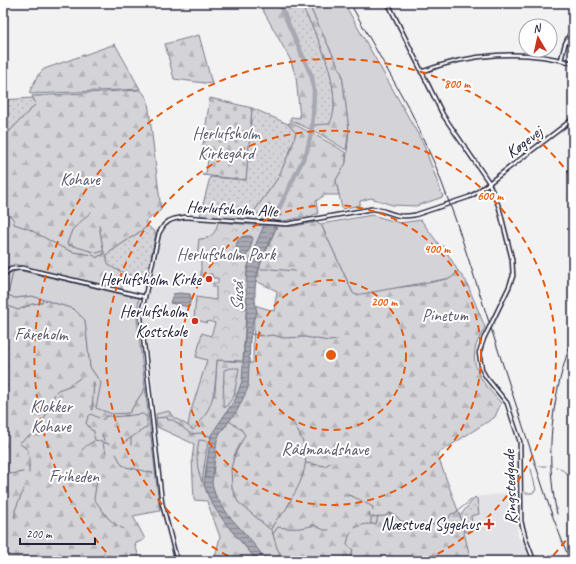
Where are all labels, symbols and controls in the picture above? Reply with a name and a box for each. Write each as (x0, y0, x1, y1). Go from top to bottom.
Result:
north arrow (518, 18, 558, 58)
text: N (532, 20, 543, 36)
text: 800 m (444, 76, 471, 92)
street label: Køgevej (502, 120, 548, 163)
park label: Herlufsholm Kirkegård (192, 123, 261, 164)
park label: Kohave (60, 169, 101, 190)
text: 600 m (477, 188, 504, 204)
street label: Herlufsholm Alle (186, 196, 280, 222)
text: 400 m (424, 241, 451, 257)
park label: Herlufsholm Park (177, 244, 277, 265)
place label: Herlufsholm Kirke (100, 269, 202, 290)
marker: Herlufsholm Kirke (204, 274, 214, 284)
water label: Suså (225, 278, 249, 312)
text: 200 m (371, 294, 398, 310)
place label: Herlufsholm Kostskole (120, 301, 188, 342)
park label: Pinetum (422, 305, 468, 326)
marker: Herlufsholm Kostskole (190, 316, 200, 326)
park label: Fåreholm (15, 324, 69, 345)
centre of rings (324, 348, 338, 362)
park label: Klokker Kohave (30, 396, 74, 437)
park label: Rådmandshave (282, 439, 370, 460)
street label: Ringstedgade (498, 448, 522, 525)
park label: Friheden (49, 466, 100, 487)
place label: Næstved Sygehus (381, 514, 481, 535)
marker: Næstved Sygehus (483, 518, 495, 530)
scale bar (20, 520, 95, 546)
text: 200 m (26, 526, 53, 542)

